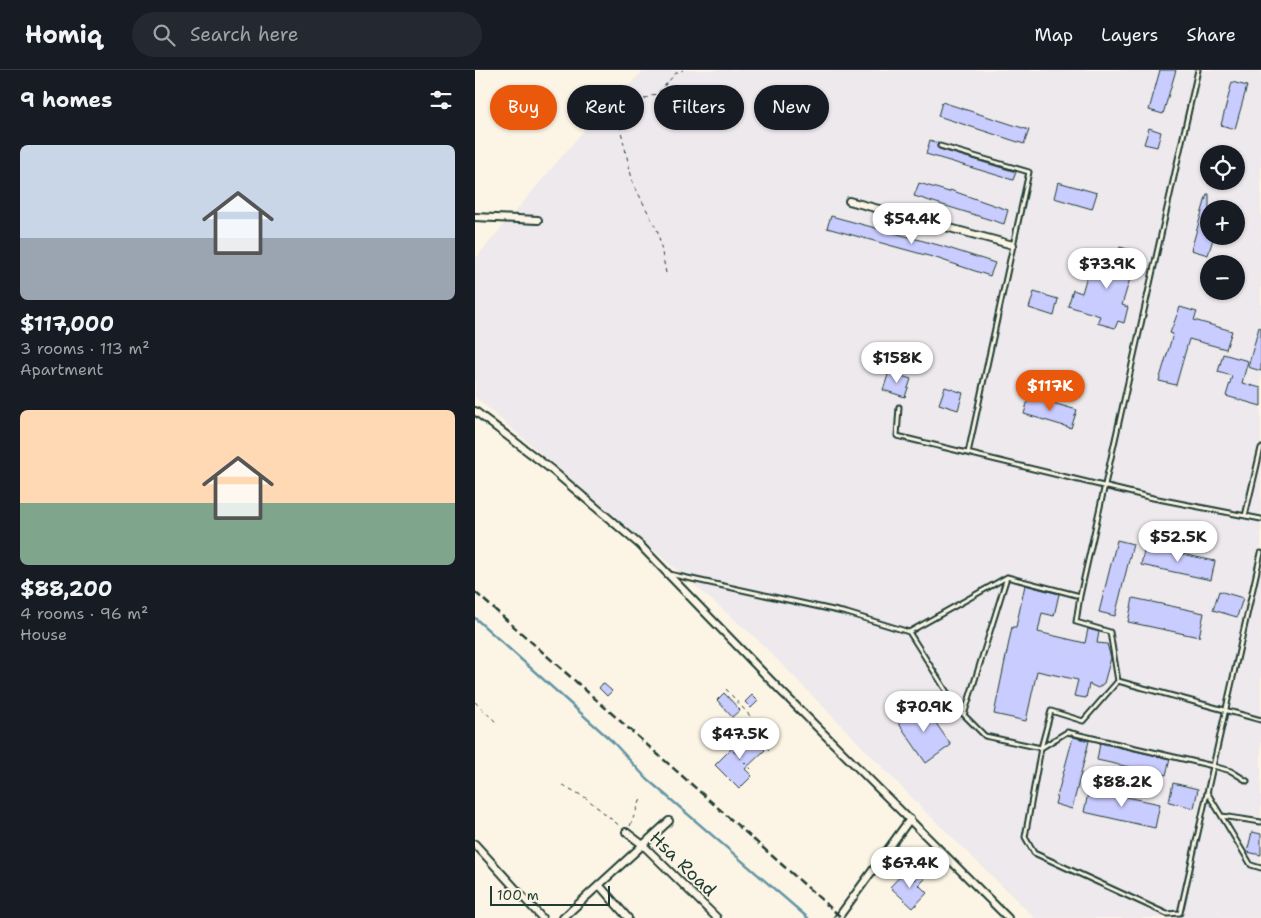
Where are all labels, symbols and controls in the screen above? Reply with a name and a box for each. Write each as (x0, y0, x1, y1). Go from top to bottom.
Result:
search box (132, 12, 482, 57)
text: Homiq (25, 19, 102, 51)
icon: search (150, 21, 178, 49)
text: Search here (190, 22, 299, 47)
text: Map (1035, 23, 1073, 47)
text: Layers (1101, 23, 1158, 47)
text: Share (1186, 23, 1236, 47)
chip: Buy (490, 85, 557, 130)
chip: Rent (567, 85, 644, 130)
chip: Filters (654, 85, 744, 130)
chip: New (754, 85, 829, 130)
text: 9 homes (20, 86, 112, 114)
icon: filters (427, 86, 455, 114)
map controls (1200, 145, 1245, 300)
button: locate (1200, 145, 1245, 190)
icon: home (193, 178, 283, 268)
button: + (1200, 200, 1245, 245)
pin: $54.4K (871, 202, 953, 245)
text: $54.4K (883, 208, 941, 229)
pin: $73.9K (1066, 248, 1148, 290)
text: $73.9K (1079, 253, 1135, 274)
button: − (1200, 255, 1245, 300)
text: $117,000 (20, 310, 114, 338)
text: 3 rooms · 113 m² (20, 338, 150, 359)
pin: $158K (862, 342, 932, 384)
text: $158K (872, 347, 922, 368)
text: Apartment (20, 359, 103, 380)
pin: $117K (1015, 370, 1085, 412)
text: $117K (1027, 375, 1073, 396)
icon: home (193, 443, 283, 533)
pin: $52.5K (1137, 520, 1219, 563)
text: $52.5K (1149, 526, 1207, 547)
text: $88,200 (20, 575, 113, 603)
text: 4 rooms · 96 m² (20, 603, 148, 624)
text: House (20, 624, 67, 645)
pin: $70.9K (883, 690, 965, 733)
text: $70.9K (896, 696, 952, 717)
pin: $47.5K (699, 718, 781, 760)
text: $47.5K (712, 723, 768, 744)
pin: $88.2K (1081, 766, 1163, 808)
text: $88.2K (1092, 771, 1152, 792)
street label: Hsa Road (644, 826, 722, 902)
pin: $67.4K (869, 846, 951, 889)
text: $67.4K (882, 852, 938, 873)
scale bar (490, 883, 610, 906)
text: 100 m (497, 886, 539, 904)

